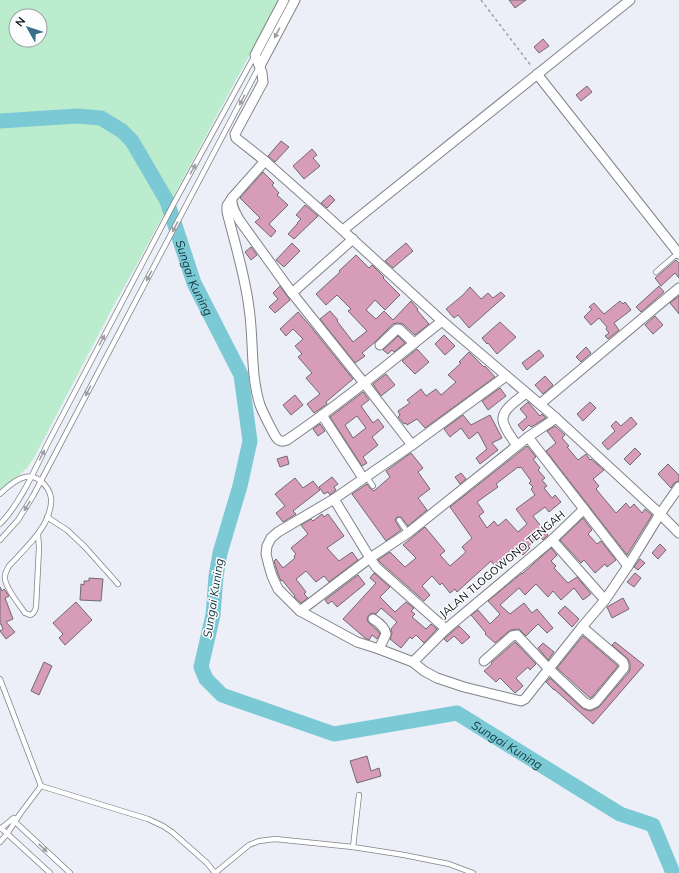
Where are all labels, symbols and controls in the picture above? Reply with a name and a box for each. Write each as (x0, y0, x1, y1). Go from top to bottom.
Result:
north arrow (8, 8, 48, 48)
text: N (12, 14, 28, 29)
one-way arrow (274, 27, 281, 39)
one-way arrow (238, 94, 245, 106)
one-way arrow (190, 163, 196, 175)
one-way arrow (172, 221, 179, 233)
water label: Sungai Kuning (173, 238, 217, 318)
one-way arrow (146, 270, 152, 282)
one-way arrow (99, 334, 105, 346)
one-way arrow (85, 385, 91, 397)
one-way arrow (39, 450, 45, 461)
one-way arrow (24, 500, 31, 512)
street label: JALAN TLOGOWONO TENGAH (436, 507, 568, 621)
water label: Sungai Kuning (199, 557, 227, 639)
water label: Sungai Kuning (469, 717, 546, 772)
one-way arrow (38, 843, 47, 852)

